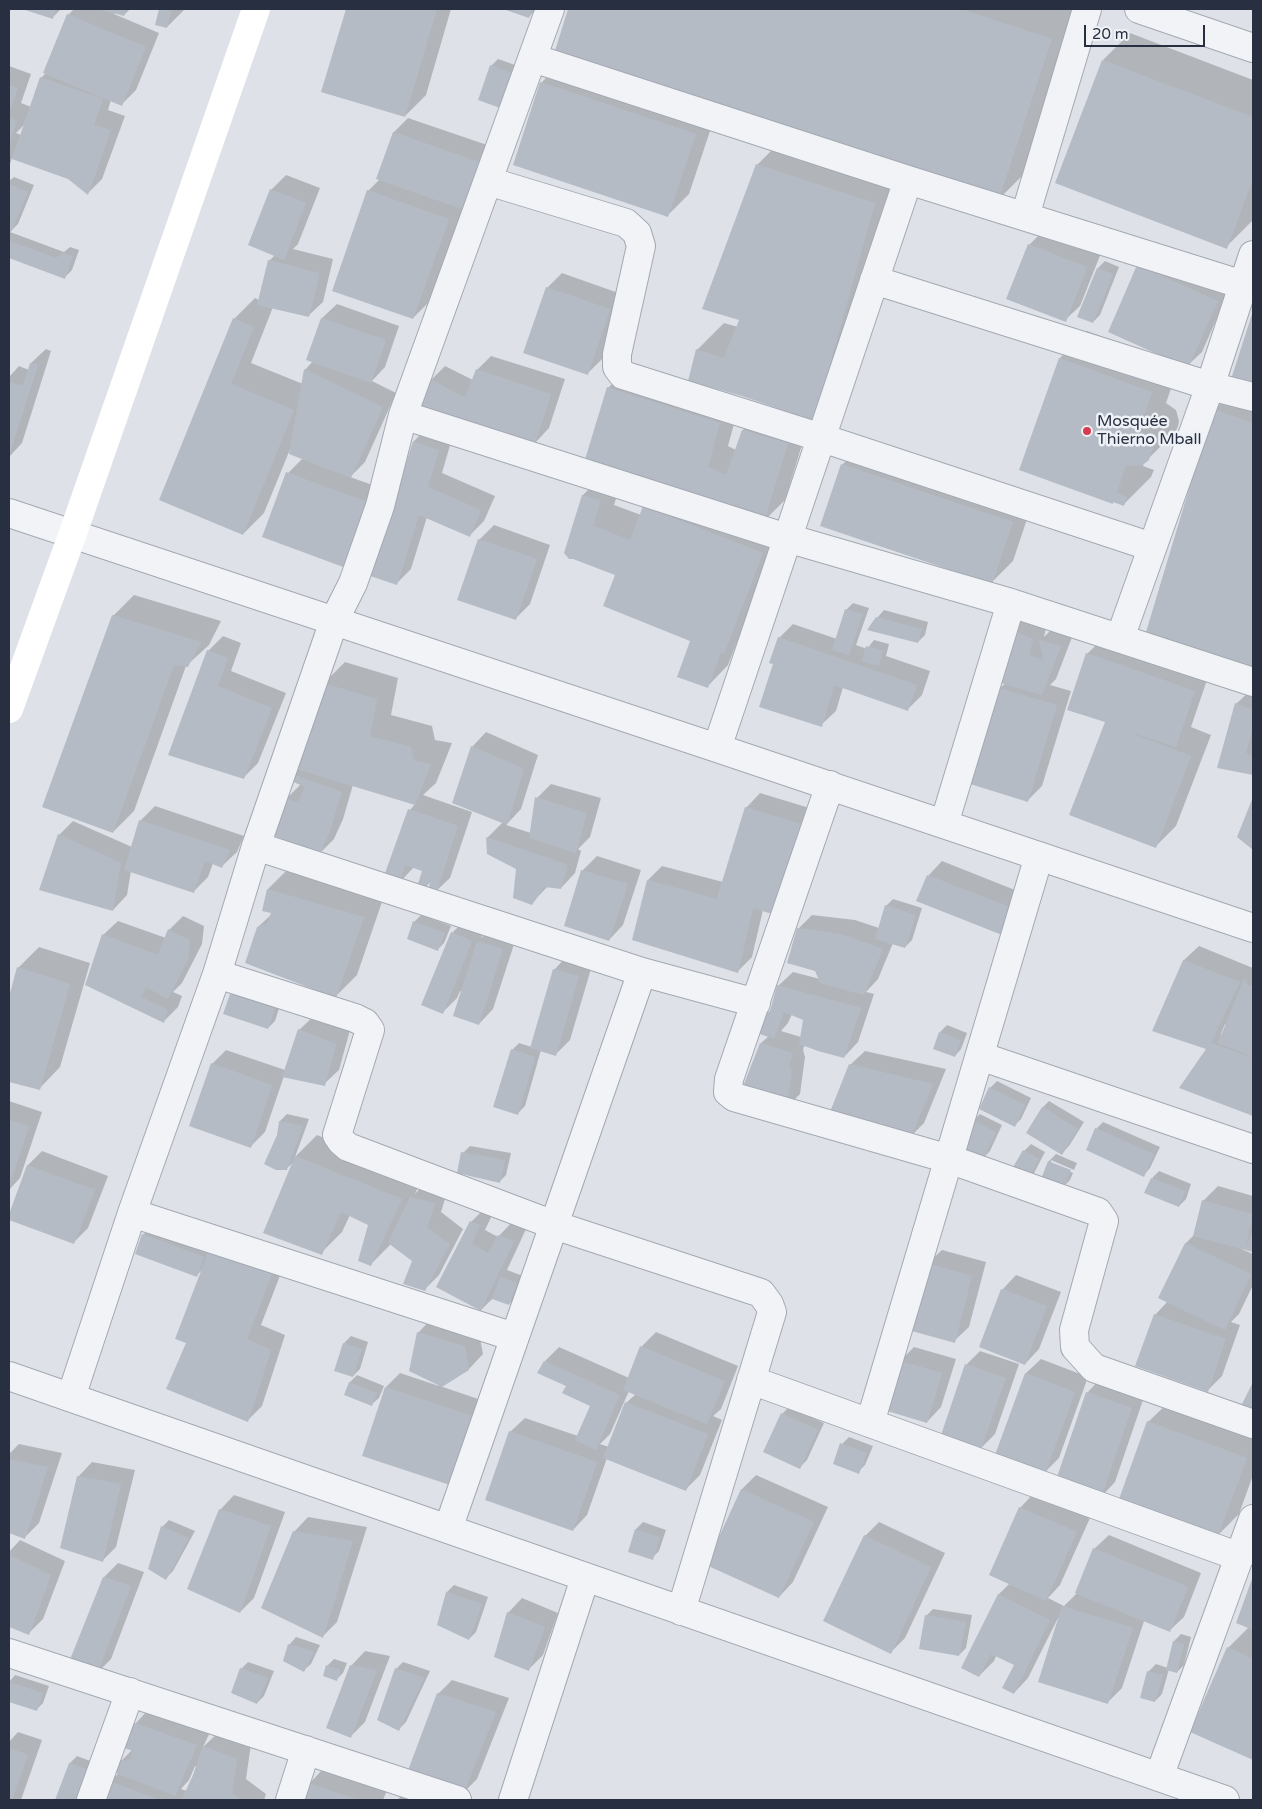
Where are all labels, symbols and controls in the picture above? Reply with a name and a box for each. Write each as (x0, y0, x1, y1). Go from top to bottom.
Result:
scale bar (1087, 15, 1208, 47)
text: 20 m (1092, 25, 1129, 43)
place label: Mosquée Thierno Mball (1097, 412, 1202, 450)
marker: Mosquée Thierno Mball (1081, 425, 1093, 437)

